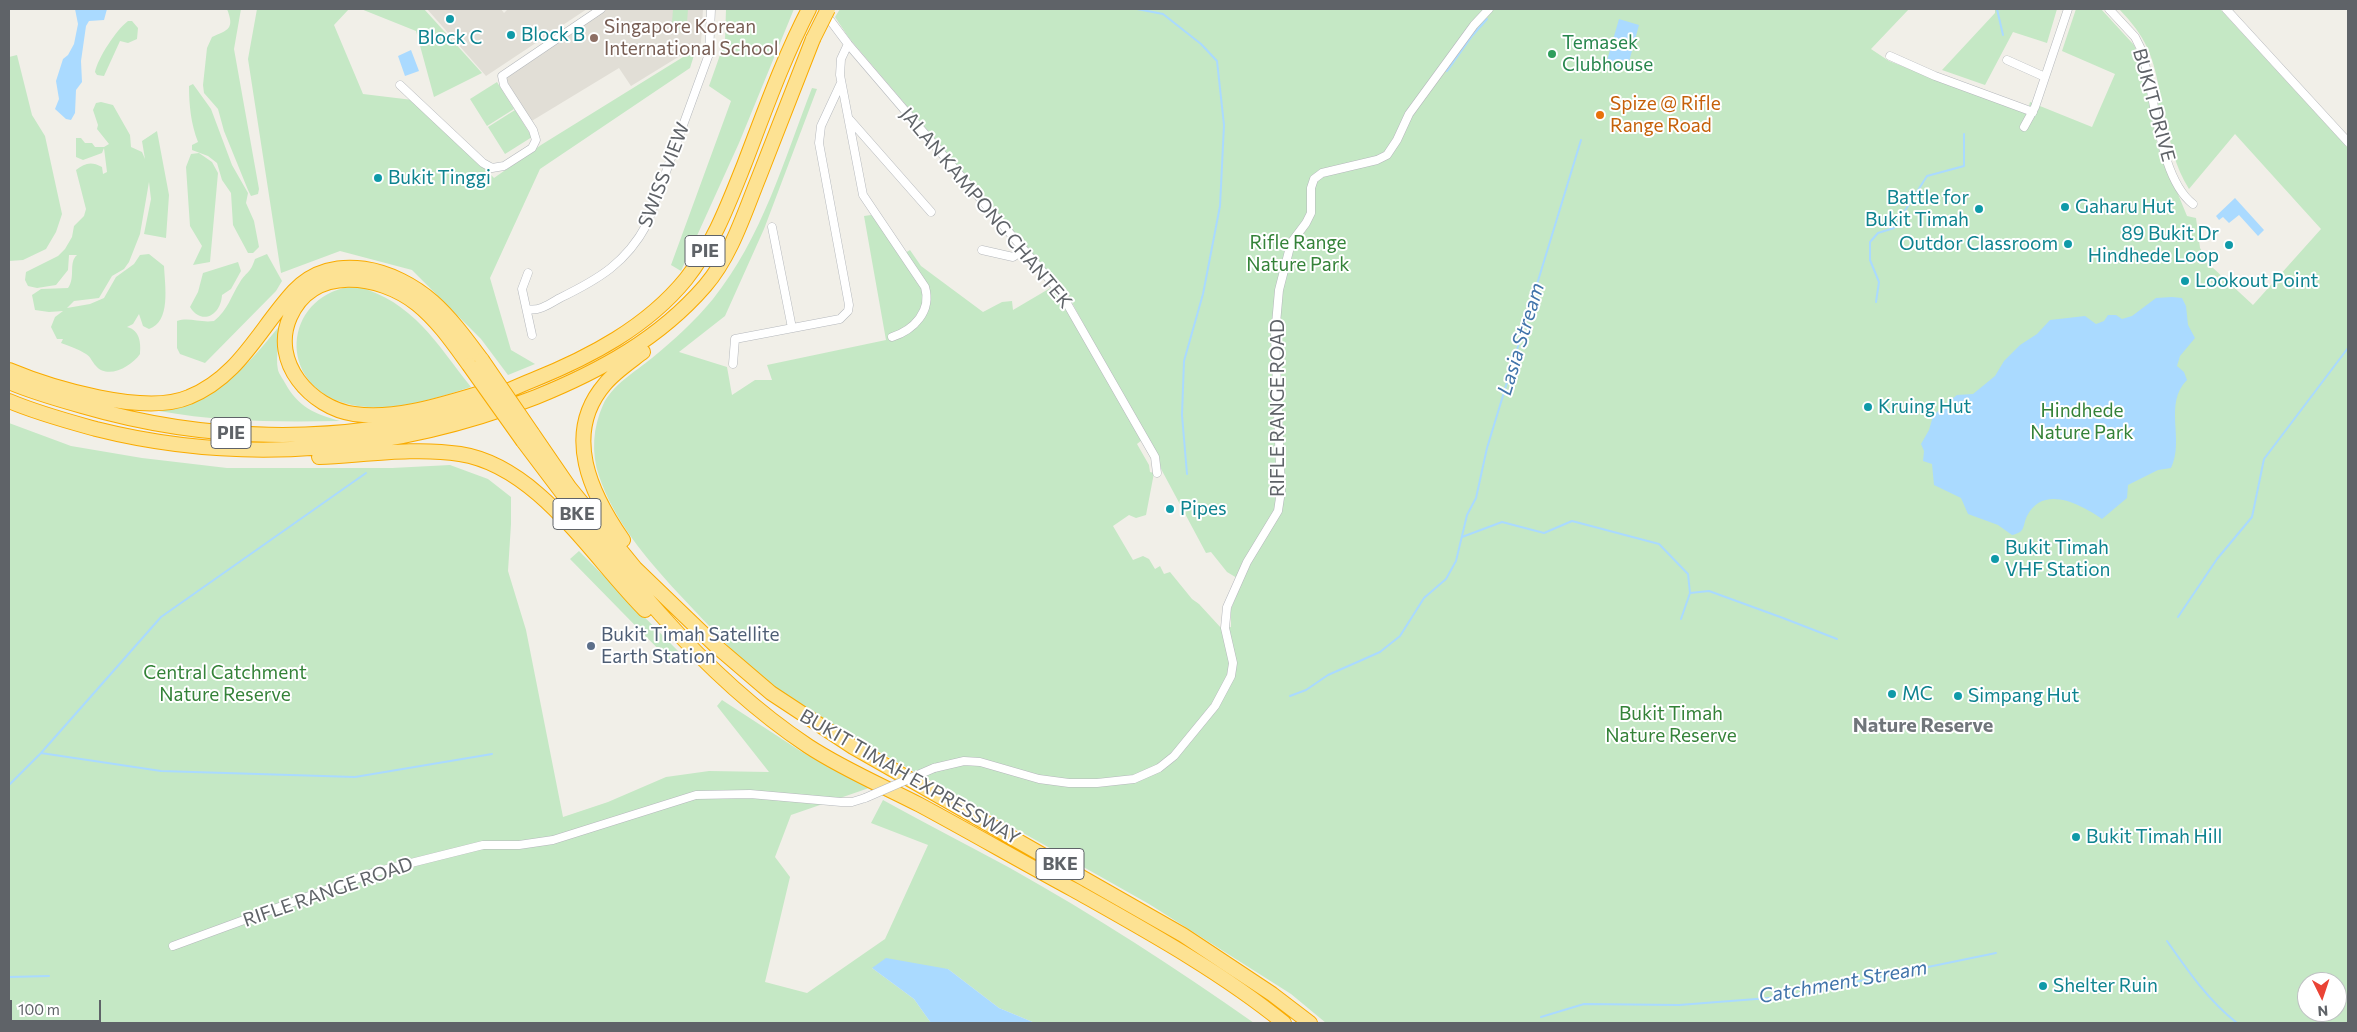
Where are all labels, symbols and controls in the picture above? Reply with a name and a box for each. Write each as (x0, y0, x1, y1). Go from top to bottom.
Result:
marker: Block C (444, 13, 456, 25)
place label: Singapore Korean International School (604, 16, 779, 60)
place label: Block B (521, 24, 585, 46)
place label: Block C (418, 27, 482, 49)
marker: Block B (505, 29, 517, 41)
marker: Singapore Korean International School (588, 32, 600, 44)
place label: Temasek Clubhouse (1562, 32, 1653, 76)
street label: BUKIT DRIVE (2128, 46, 2180, 164)
marker: Temasek Clubhouse (1546, 48, 1558, 60)
place label: Spize @ Rifle Range Road (1610, 93, 1721, 137)
street label: JALAN KAMPONG CHANTEK (895, 103, 1077, 313)
marker: Spize @ Rifle Range Road (1594, 109, 1606, 121)
street label: SWISS VIEW (634, 119, 694, 231)
place label: Bukit Tinggi (388, 167, 491, 189)
marker: Bukit Tinggi (372, 172, 384, 184)
place label: Battle for Bukit Timah (1865, 187, 1969, 231)
place label: Gaharu Hut (2075, 196, 2174, 218)
marker: Gaharu Hut (2059, 201, 2071, 213)
marker: Battle for Bukit Timah (1973, 203, 1985, 215)
place label: 89 Bukit Dr Hindhede Loop (2088, 223, 2219, 267)
park label: Rifle Range Nature Park (1246, 232, 1350, 276)
place label: Outdor Classroom (1899, 233, 2058, 255)
road number: PIE (685, 236, 725, 266)
marker: Outdor Classroom (2062, 238, 2074, 250)
marker: 89 Bukit Dr Hindhede Loop (2223, 239, 2235, 251)
place label: Lookout Point (2195, 270, 2318, 292)
marker: Lookout Point (2179, 275, 2191, 287)
water label: Lasia Stream (1493, 280, 1549, 398)
street label: RIFLE RANGE ROAD (1267, 319, 1289, 497)
place label: Kruing Hut (1878, 396, 1971, 418)
park label: Hindhede Nature Park (2030, 400, 2134, 444)
marker: Kruing Hut (1862, 401, 1874, 413)
road number: PIE (211, 418, 251, 448)
road number: BKE (553, 498, 601, 530)
place label: Pipes (1180, 498, 1227, 520)
marker: Pipes (1164, 503, 1176, 515)
place label: Bukit Timah VHF Station (2005, 537, 2110, 581)
marker: Bukit Timah VHF Station (1989, 553, 2001, 565)
place label: Bukit Timah Satellite Earth Station (601, 624, 780, 668)
marker: Bukit Timah Satellite Earth Station (585, 640, 597, 652)
park label: Central Catchment Nature Reserve (143, 662, 307, 706)
place label: MC (1902, 683, 1933, 705)
place label: Simpang Hut (1968, 685, 2079, 707)
marker: MC (1886, 688, 1898, 700)
marker: Simpang Hut (1952, 690, 1964, 702)
park label: Bukit Timah Nature Reserve (1605, 703, 1737, 747)
street label: BUKIT TIMAH EXPRESSWAY (796, 704, 1024, 850)
district label: Nature Reserve (1853, 713, 1993, 737)
place label: Bukit Timah Hill (2086, 826, 2222, 848)
marker: Bukit Timah Hill (2070, 831, 2082, 843)
road number: BKE (1036, 849, 1084, 880)
street label: RIFLE RANGE ROAD (240, 852, 416, 932)
water label: Catchment Stream (1757, 955, 1929, 1009)
north arrow (2297, 972, 2347, 1022)
place label: Shelter Ruin (2053, 975, 2158, 997)
marker: Shelter Ruin (2037, 980, 2049, 992)
scale bar (12, 990, 104, 1022)
text: 100 m (18, 1000, 60, 1018)
text: N (2317, 1003, 2329, 1020)

